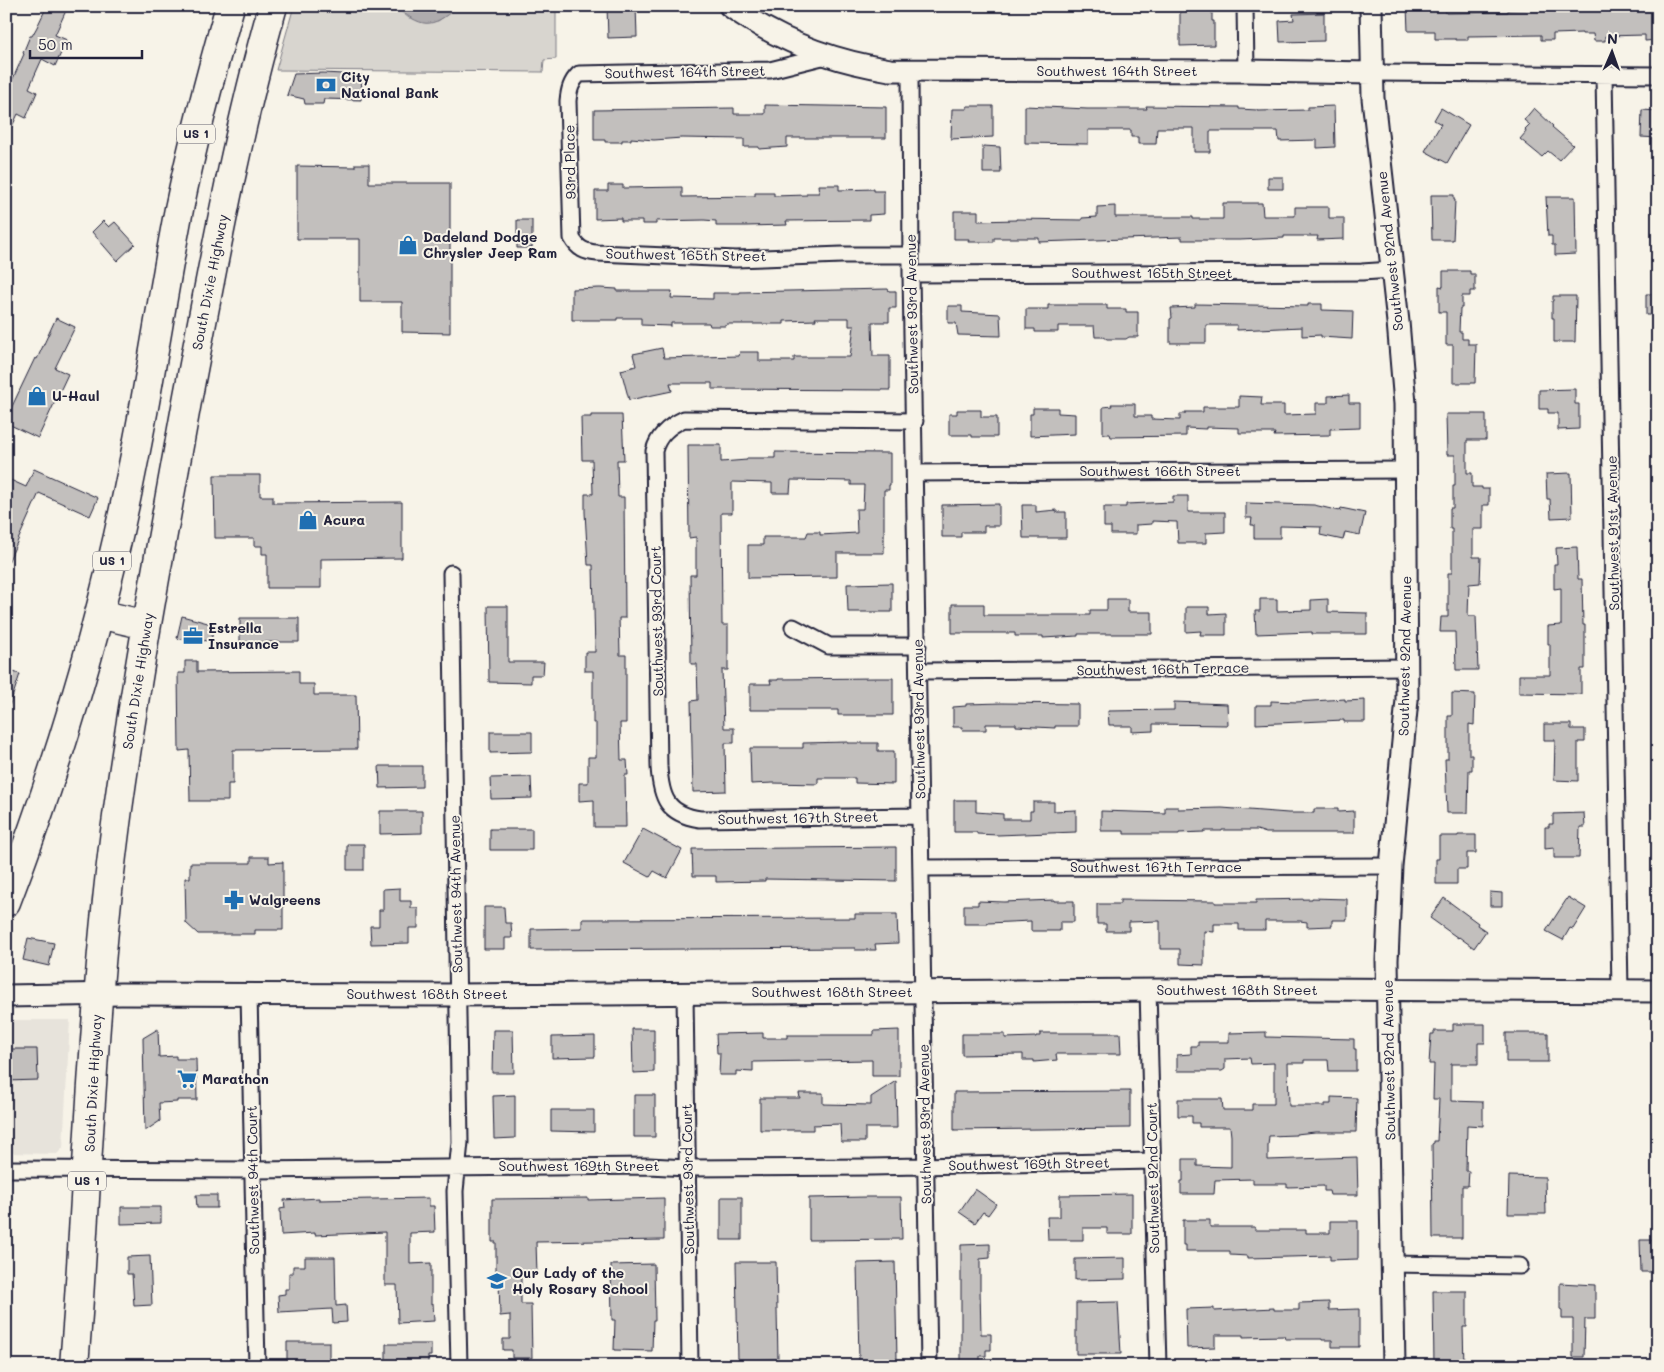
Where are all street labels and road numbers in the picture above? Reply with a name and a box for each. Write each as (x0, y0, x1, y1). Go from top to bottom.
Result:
street label: Southwest 164th Street (604, 61, 766, 82)
street label: Southwest 164th Street (1037, 61, 1197, 80)
road number: US 1 (177, 125, 215, 144)
street label: 93rd Place (559, 125, 580, 199)
street label: Southwest 92nd Avenue (1372, 170, 1407, 332)
street label: South Dixie Highway (187, 212, 232, 351)
street label: Southwest 93rd Avenue (901, 234, 922, 394)
street label: Southwest 165th Street (605, 244, 767, 265)
street label: Southwest 165th Street (1072, 263, 1232, 282)
street label: Southwest 91st Avenue (1602, 455, 1623, 611)
street label: Southwest 166th Street (1079, 461, 1241, 480)
street label: Southwest 93rd Court (646, 545, 667, 697)
road number: US 1 (93, 552, 131, 570)
street label: Southwest 92nd Avenue (1394, 576, 1415, 736)
street label: South Dixie Highway (117, 611, 158, 751)
street label: Southwest 93rd Avenue (908, 639, 929, 799)
street label: Southwest 166th Terrace (1076, 657, 1250, 680)
street label: Southwest 167th Street (718, 807, 878, 828)
street label: Southwest 94th Avenue (445, 815, 466, 973)
street label: Southwest 167th Terrace (1070, 857, 1242, 876)
street label: Southwest 168th Street (1156, 980, 1318, 999)
street label: Southwest 92nd Avenue (1378, 980, 1399, 1140)
street label: Southwest 168th Street (751, 982, 913, 1001)
street label: Southwest 168th Street (346, 984, 508, 1003)
street label: South Dixie Highway (79, 1014, 106, 1152)
street label: Southwest 93rd Avenue (914, 1044, 935, 1204)
street label: Southwest 92nd Court (1142, 1102, 1163, 1254)
street label: Southwest 93rd Court (677, 1103, 698, 1255)
street label: Southwest 94th Court (242, 1105, 263, 1255)
street label: Southwest 169th Street (948, 1153, 1110, 1174)
street label: Southwest 169th Street (499, 1156, 659, 1175)
road number: US 1 (68, 1172, 106, 1190)

